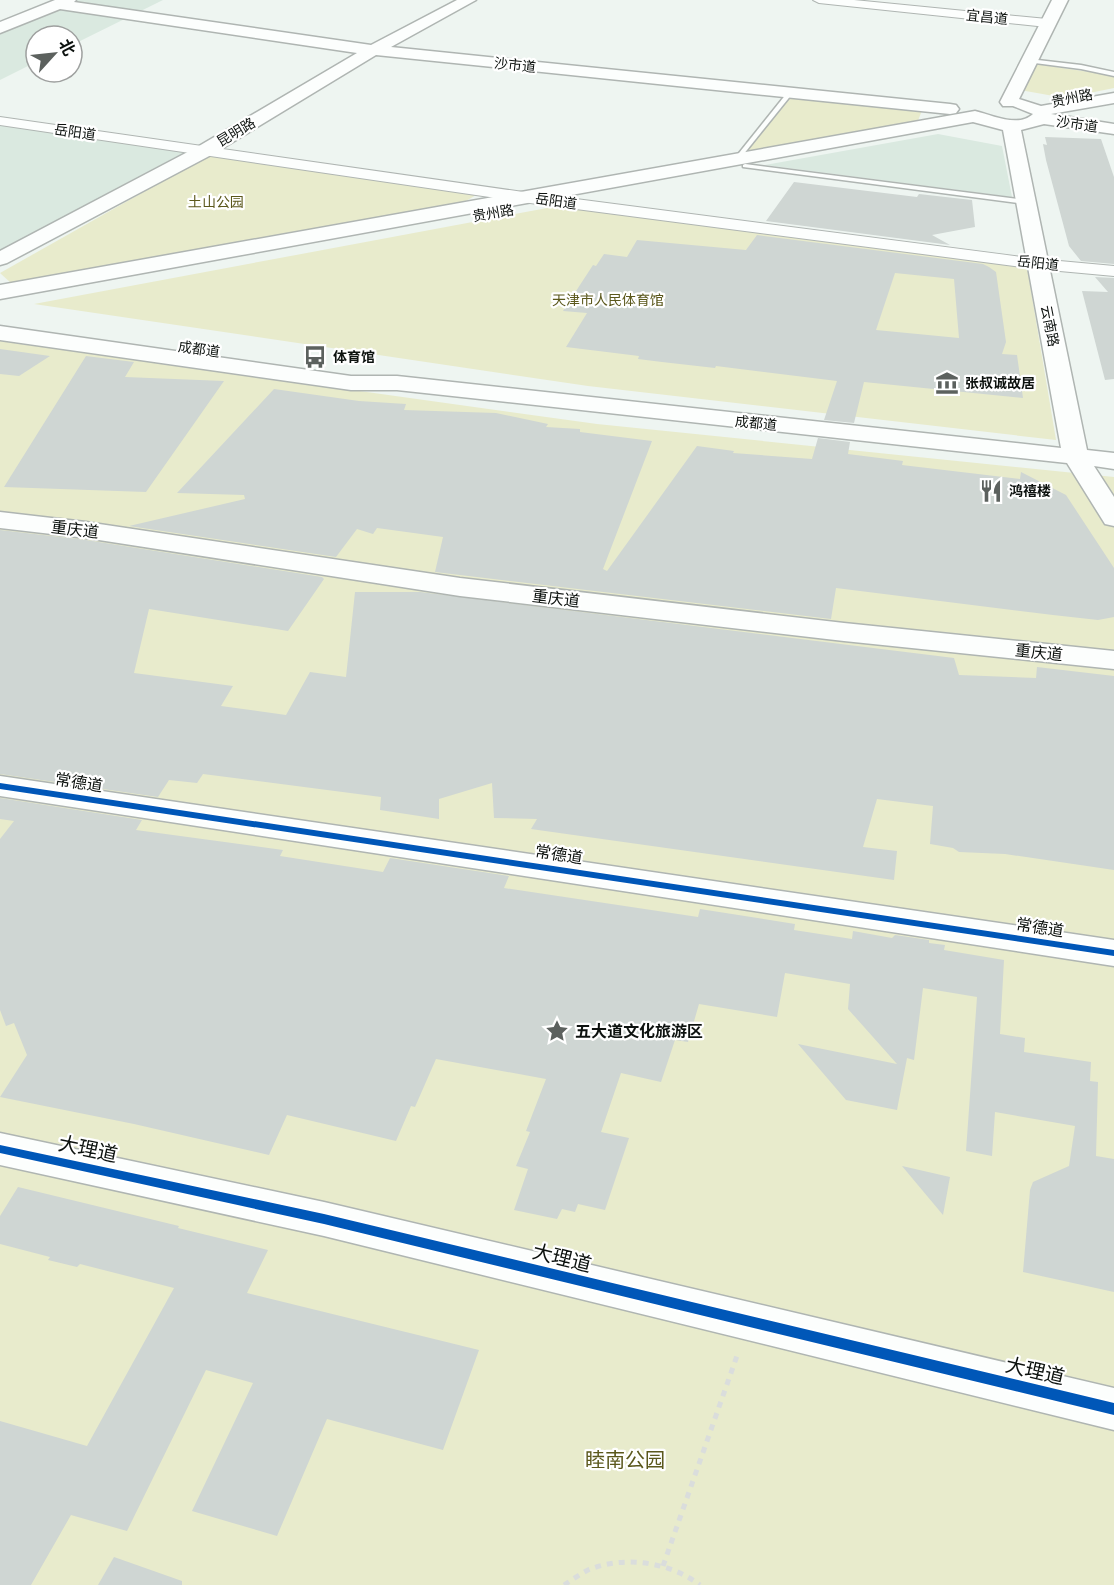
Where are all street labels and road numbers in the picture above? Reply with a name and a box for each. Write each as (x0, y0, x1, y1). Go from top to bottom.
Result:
street label: 宜昌道 (965, 6, 1009, 28)
street label: 沙市道 (493, 54, 537, 76)
street label: 贵州路 (1050, 85, 1094, 111)
street label: 沙市道 (1055, 112, 1099, 136)
street label: 昆明路 (213, 113, 259, 151)
street label: 岳阳道 (53, 120, 97, 144)
street label: 岳阳道 (534, 189, 578, 213)
street label: 贵州路 (471, 200, 515, 226)
street label: 岳阳道 (1016, 252, 1060, 274)
street label: 云南路 (1037, 304, 1063, 348)
street label: 成都道 (177, 337, 221, 361)
street label: 成都道 (734, 412, 778, 434)
street label: 重庆道 (50, 516, 100, 542)
street label: 重庆道 (531, 585, 581, 611)
street label: 重庆道 (1014, 640, 1064, 664)
street label: 常德道 (54, 768, 104, 796)
street label: 常德道 (534, 840, 584, 868)
street label: 常德道 (1015, 913, 1065, 941)
street label: 大理道 (56, 1130, 120, 1168)
street label: 大理道 (530, 1238, 594, 1278)
street label: 大理道 (1003, 1352, 1067, 1390)

